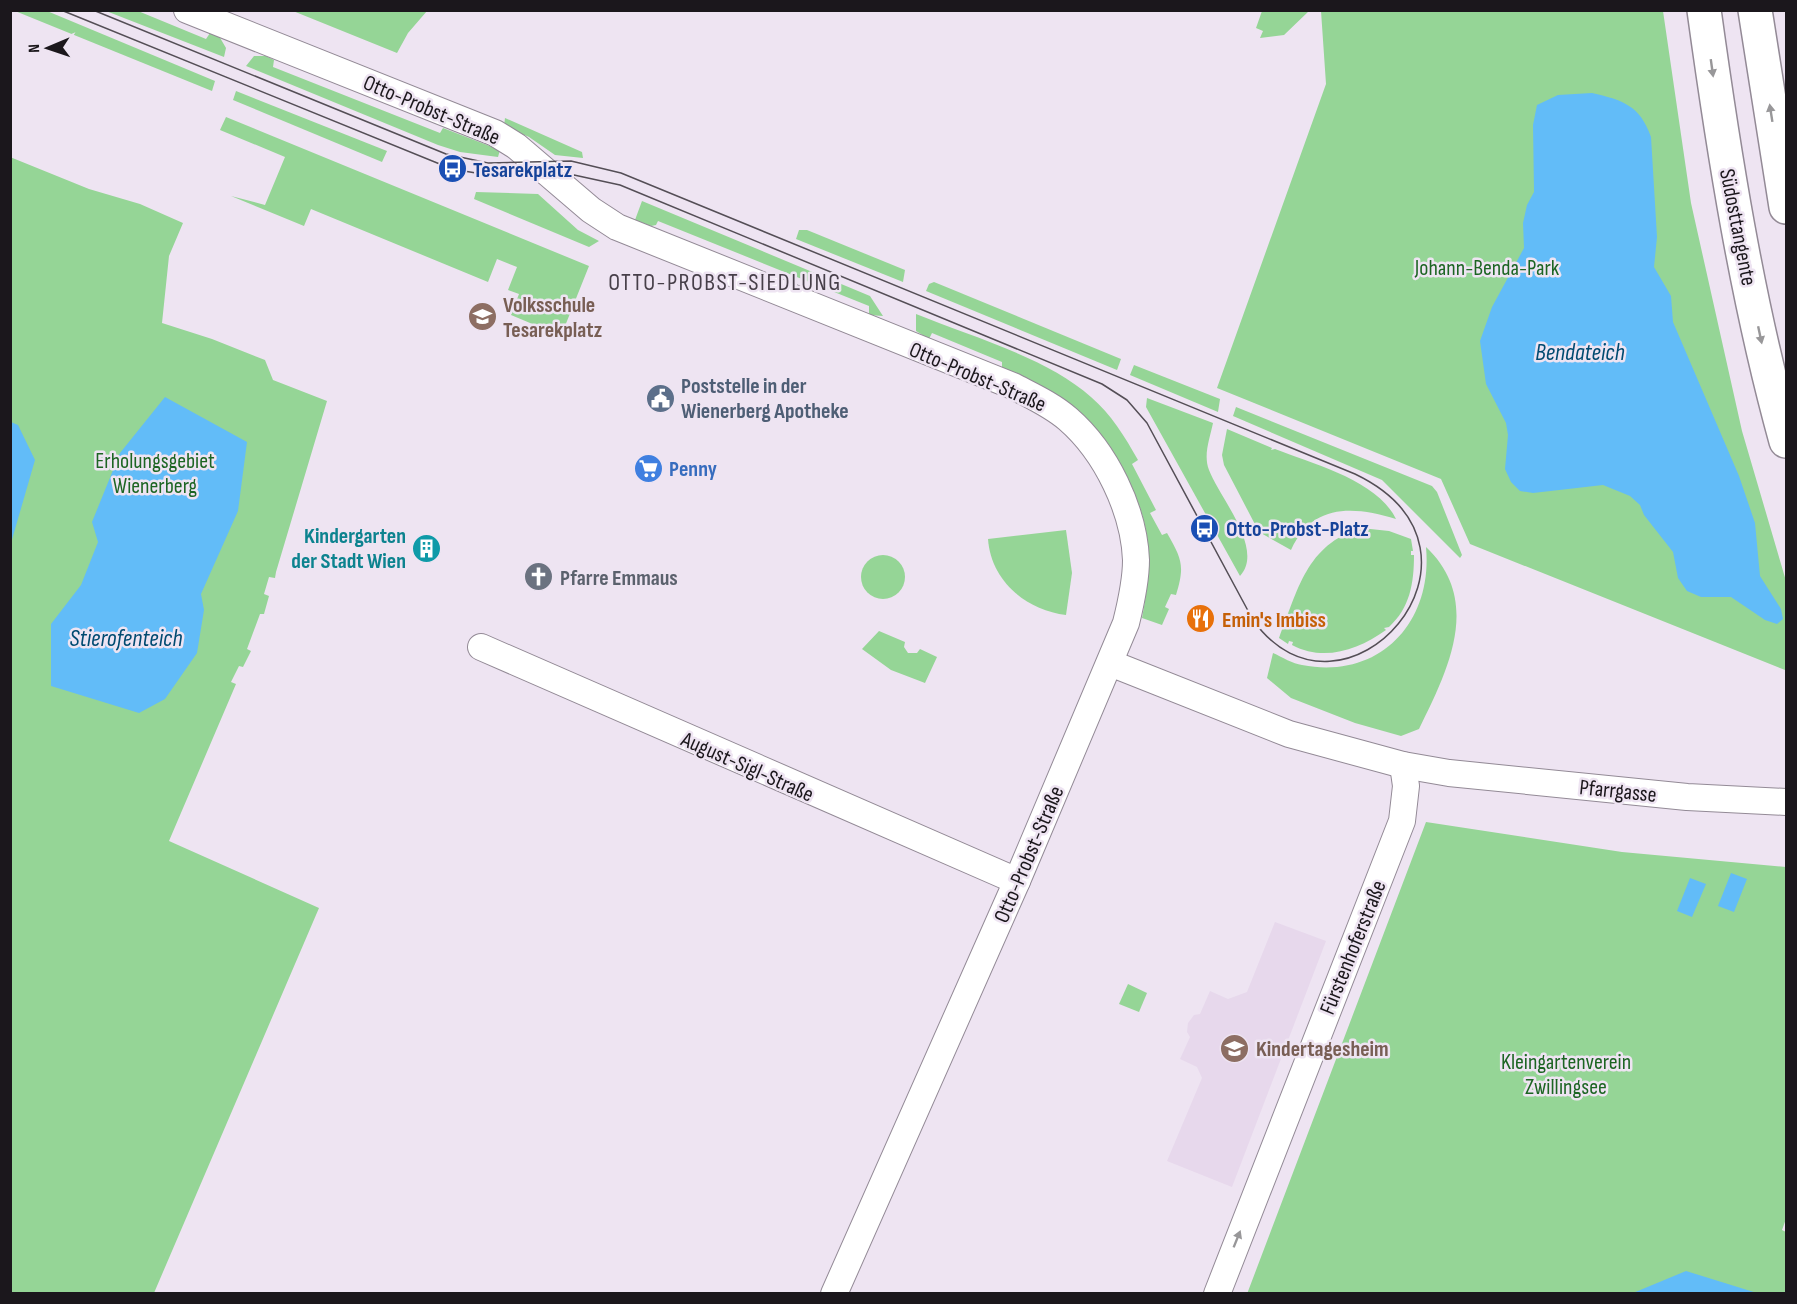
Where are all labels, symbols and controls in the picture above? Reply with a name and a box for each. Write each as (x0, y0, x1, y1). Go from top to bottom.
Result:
north arrow (18, 18, 78, 78)
text: N (25, 44, 44, 53)
one-way arrow (1707, 59, 1716, 78)
street label: Otto-Probst-Straße (359, 69, 504, 151)
one-way arrow (1766, 103, 1775, 122)
bus stop icon: Tesarekplatz (436, 153, 468, 185)
place label: Tesarekplatz (473, 157, 573, 184)
street label: Südosttangente (1713, 167, 1762, 288)
park label: Johann-Benda-Park (1414, 255, 1560, 282)
district label: OTTO-PROBST-SIEDLUNG (608, 268, 842, 297)
place label: Volksschule Tesarekplatz (503, 292, 603, 344)
school or university icon: Volksschule Tesarekplatz (466, 301, 498, 333)
one-way arrow (1756, 326, 1766, 345)
street label: Otto-Probst-Straße (905, 336, 1050, 418)
water label: Bendateich (1535, 338, 1625, 367)
place label: Poststelle in der Wienerberg Apotheke (681, 373, 849, 425)
public building icon: Poststelle in der Wienerberg Apotheke (644, 382, 676, 414)
park label: Erholungsgebiet Wienerberg (95, 448, 215, 500)
supermarket icon: Penny (632, 452, 664, 484)
place label: Penny (669, 456, 717, 483)
bus stop icon: Otto-Probst-Platz (1189, 512, 1221, 544)
place label: Otto-Probst-Platz (1226, 516, 1369, 543)
place label: Kindergarten der Stadt Wien (291, 523, 406, 575)
building icon: Kindergarten der Stadt Wien (411, 532, 443, 564)
church icon: Pfarre Emmaus (523, 561, 555, 593)
place label: Pfarre Emmaus (560, 565, 678, 592)
restaurant icon: Emin's Imbiss (1185, 603, 1217, 635)
place label: Emin's Imbiss (1222, 607, 1326, 634)
water label: Stierofenteich (69, 624, 183, 653)
street label: August-Sigl-Straße (676, 726, 818, 809)
street label: Pfarrgasse (1578, 774, 1658, 809)
street label: Otto-Probst-Straße (988, 782, 1070, 927)
street label: Fürstenhoferstraße (1314, 876, 1393, 1019)
school or university icon: Kindertagesheim (1219, 1032, 1251, 1064)
place label: Kindertagesheim (1256, 1036, 1389, 1063)
park label: Kleingartenverein Zwillingsee (1501, 1049, 1631, 1101)
one-way arrow (1233, 1230, 1242, 1248)

